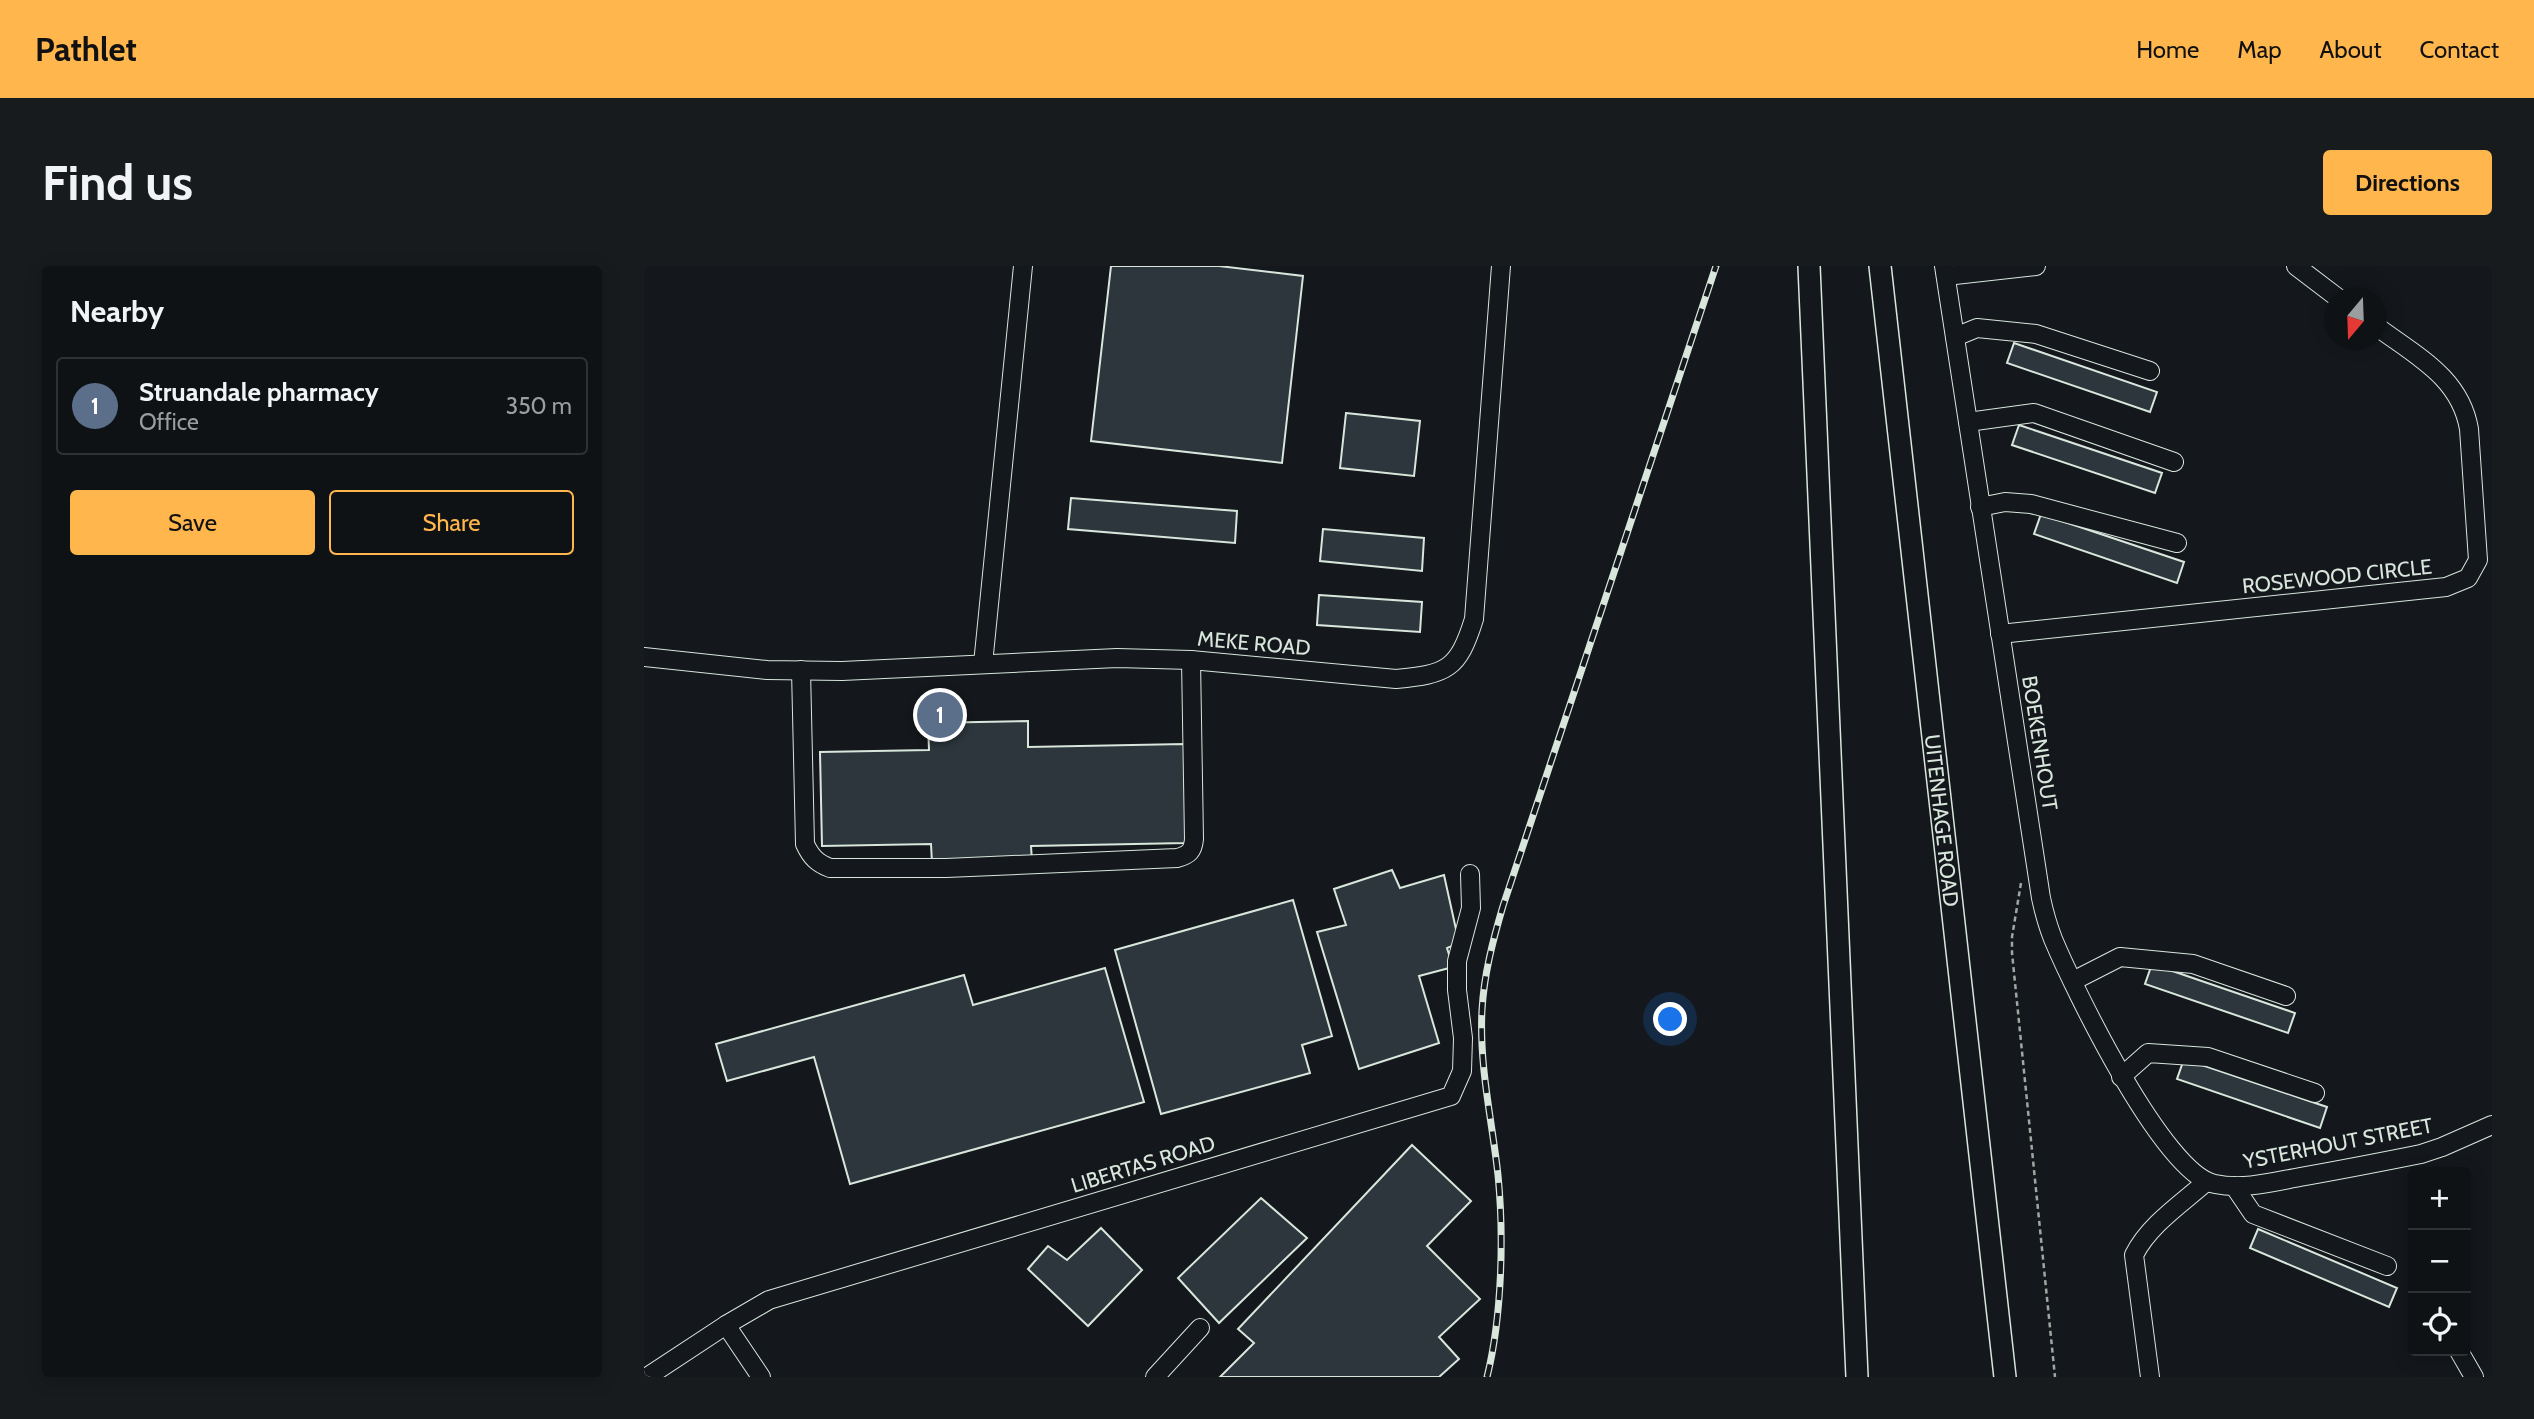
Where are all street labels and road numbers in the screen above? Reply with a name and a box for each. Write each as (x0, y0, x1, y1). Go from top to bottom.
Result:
street label: ROSEWOOD CIRCLE (2241, 554, 2433, 598)
street label: MEKE ROAD (1196, 626, 1312, 660)
street label: BOEKENHOUT (2017, 674, 2063, 812)
street label: UITENHAGE ROAD (1920, 733, 1964, 908)
street label: YSTERHOUT STREET (2240, 1112, 2435, 1174)
street label: LIBERTAS ROAD (1068, 1130, 1218, 1198)

